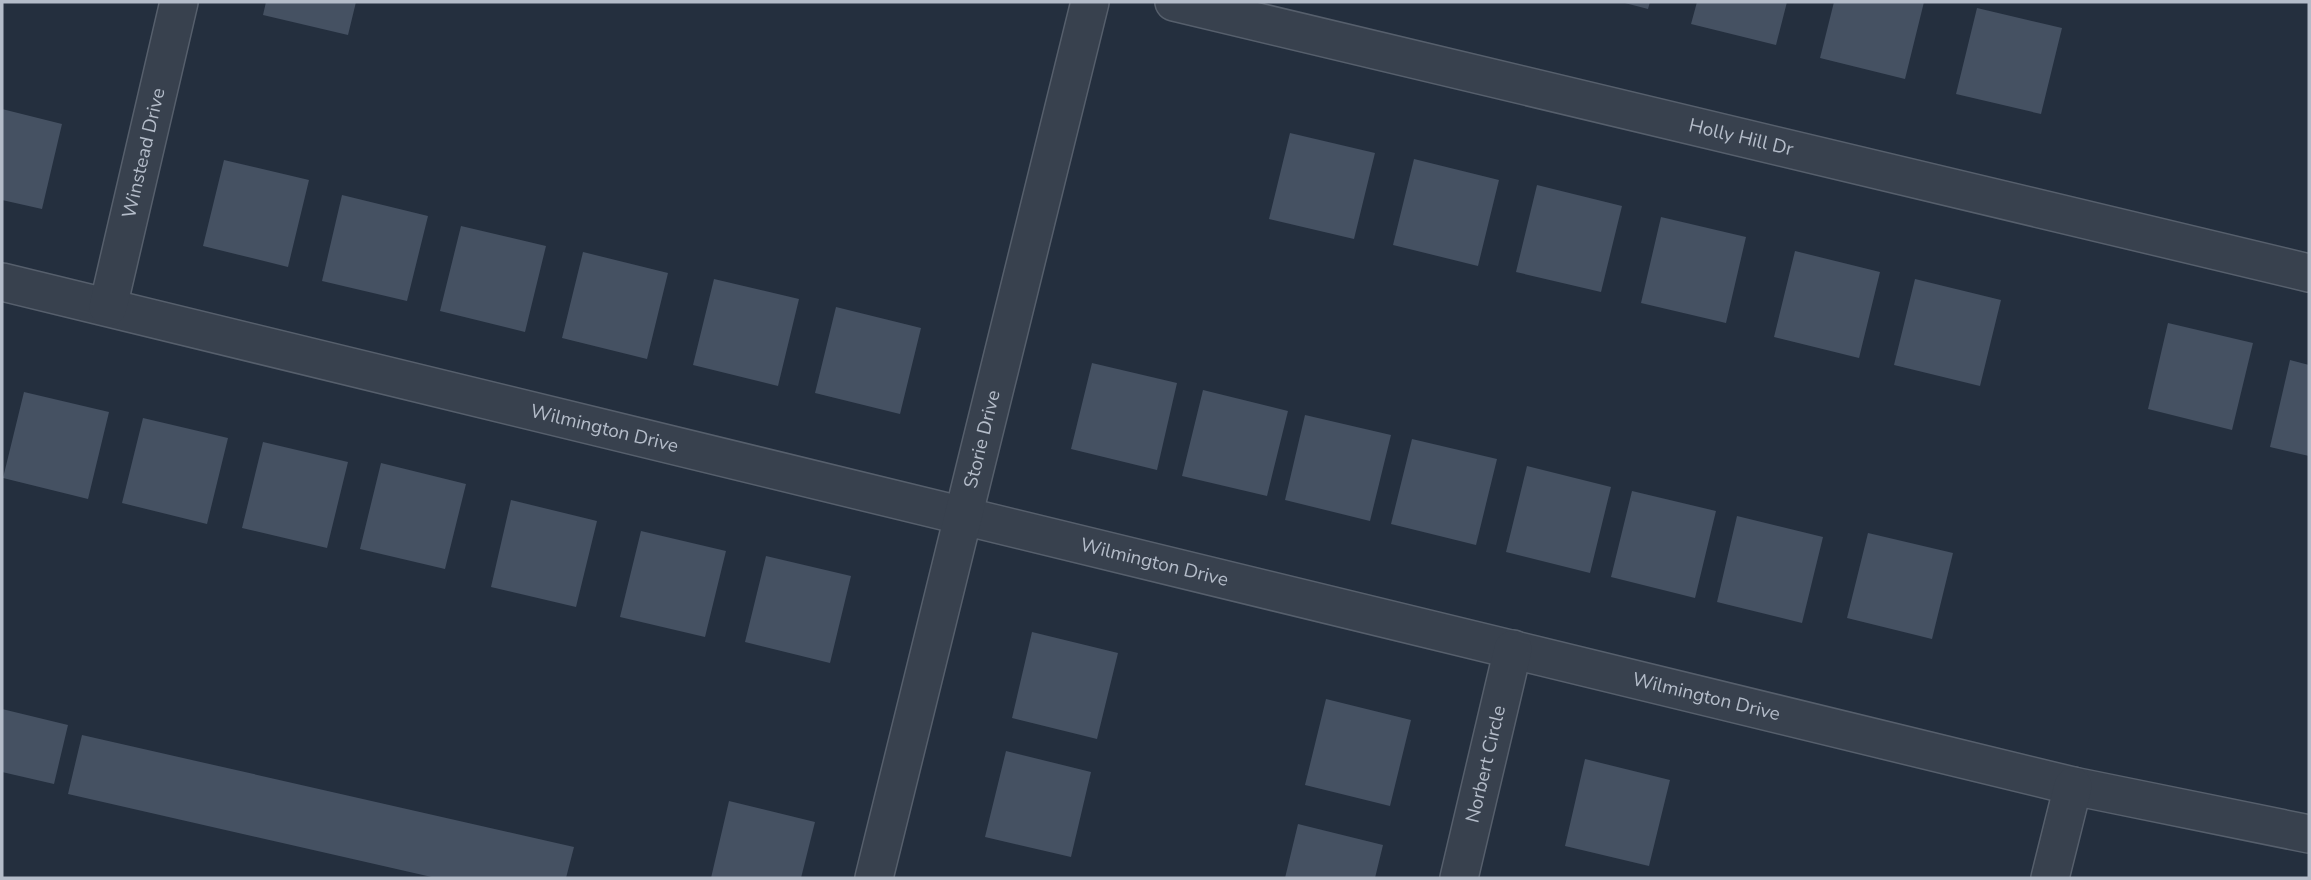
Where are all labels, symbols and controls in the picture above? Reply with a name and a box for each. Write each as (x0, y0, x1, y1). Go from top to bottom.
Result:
street label: Winstead Drive (116, 85, 172, 221)
street label: Holly Hill Dr (1686, 112, 1796, 162)
street label: Storie Drive (958, 387, 1007, 491)
street label: Wilmington Drive (528, 398, 681, 459)
street label: Wilmington Drive (1078, 532, 1231, 593)
street label: Wilmington Drive (1630, 666, 1783, 727)
street label: Norbert Circle (1459, 703, 1512, 825)

